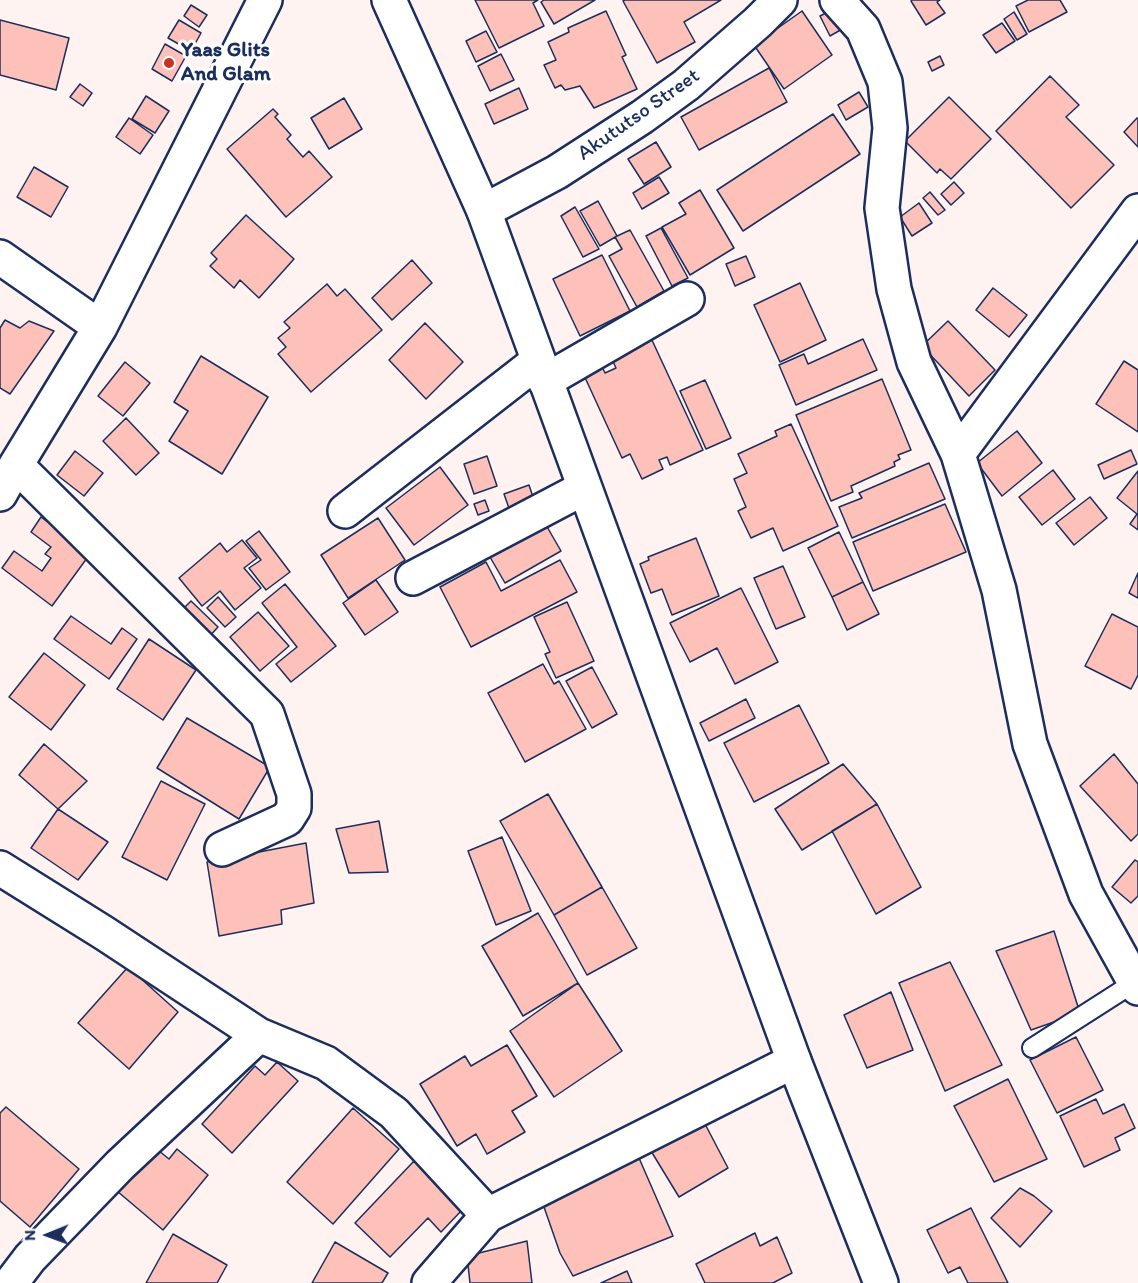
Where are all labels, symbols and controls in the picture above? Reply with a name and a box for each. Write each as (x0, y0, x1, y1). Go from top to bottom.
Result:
place label: Yaas Glits And Glam (181, 38, 271, 88)
marker: Yaas Glits And Glam (162, 56, 176, 70)
street label: Akututso Street (573, 64, 705, 166)
north arrow (18, 1205, 78, 1265)
text: N (20, 1230, 39, 1241)

